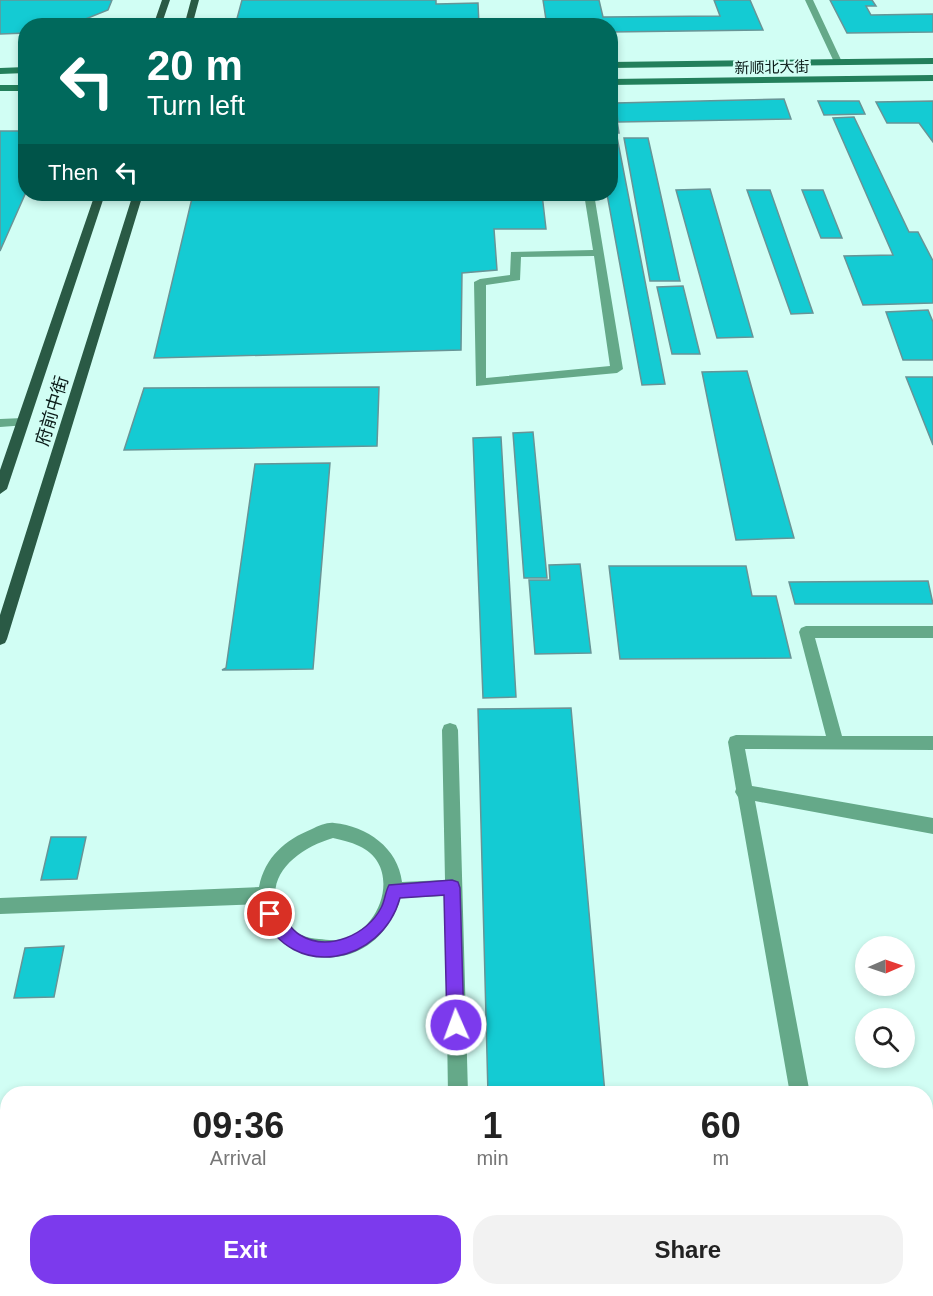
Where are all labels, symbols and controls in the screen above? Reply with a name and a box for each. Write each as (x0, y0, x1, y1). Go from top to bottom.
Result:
icon: left (48, 42, 126, 120)
text: 20 m (147, 42, 243, 89)
street label: 新顺北大街 (734, 58, 810, 76)
text: Turn left (147, 91, 245, 121)
icon: left (110, 156, 143, 189)
text: Then (48, 160, 98, 185)
street label: 府前中街 (32, 374, 72, 448)
pin (244, 888, 295, 939)
icon: arrive (253, 897, 286, 930)
north arrow (855, 936, 915, 996)
map controls (855, 936, 915, 1068)
position arrow (424, 993, 488, 1057)
button: search (855, 1008, 915, 1068)
text: 09:36 (192, 1105, 284, 1146)
text: 1 (482, 1105, 503, 1146)
text: 60 (701, 1105, 741, 1146)
text: Arrival (210, 1147, 267, 1169)
text: min (476, 1147, 509, 1169)
text: m (712, 1147, 729, 1169)
button: Exit (30, 1215, 461, 1284)
button: Share (473, 1215, 903, 1284)

